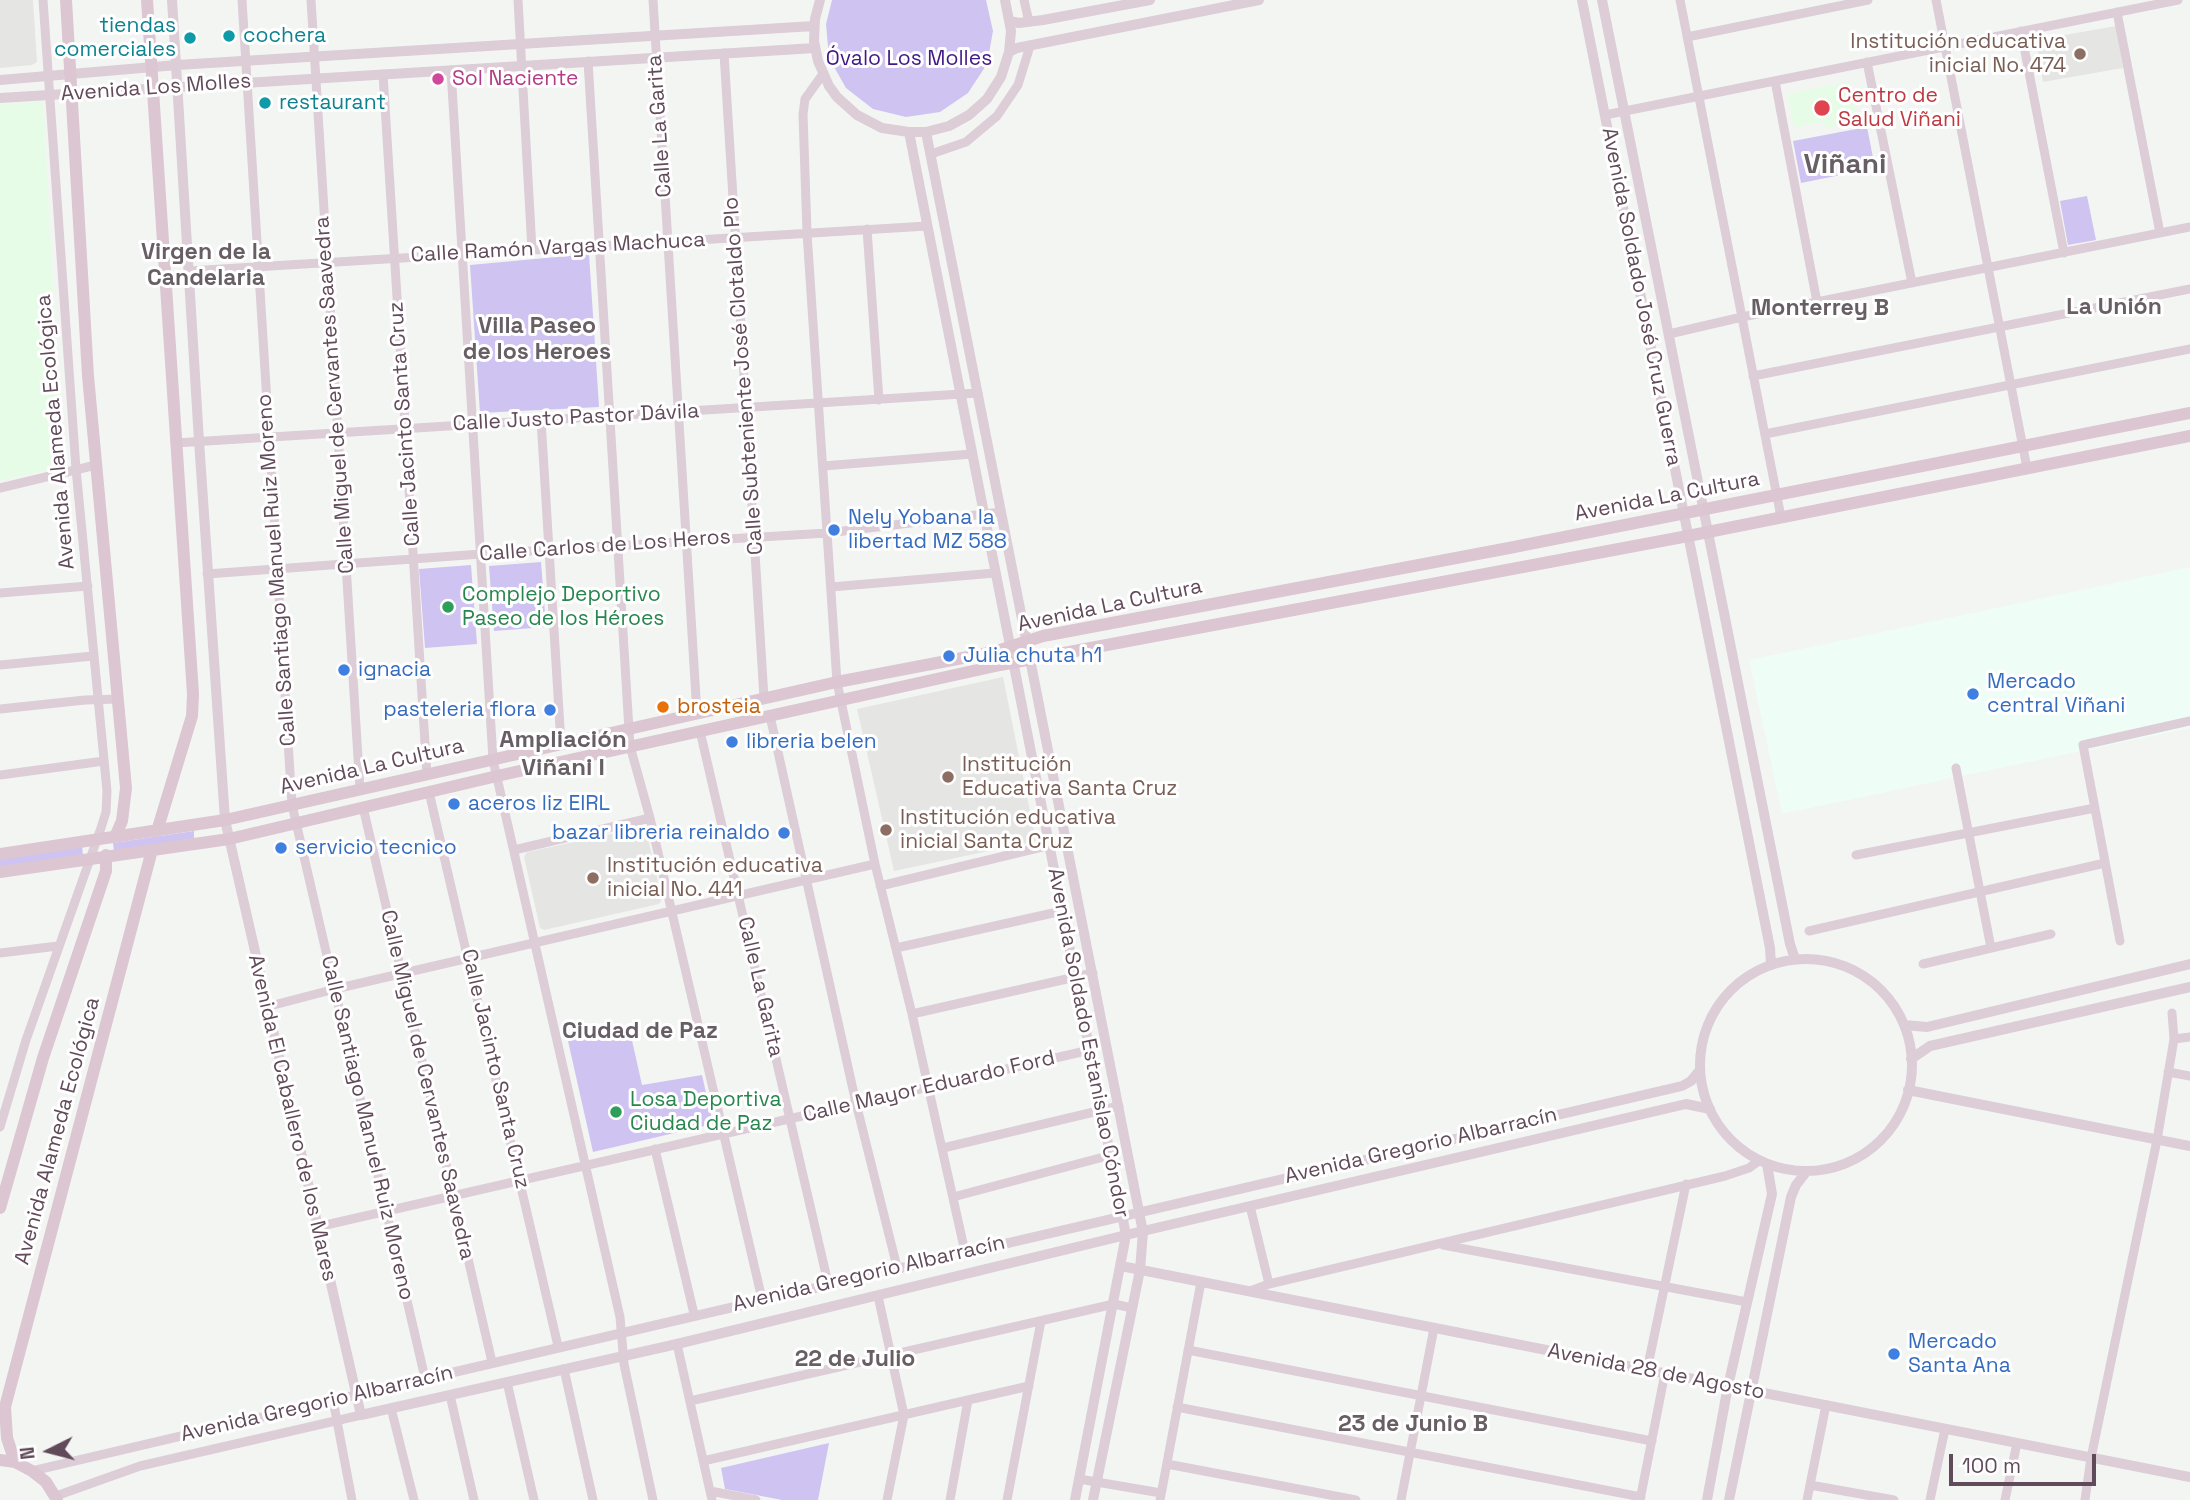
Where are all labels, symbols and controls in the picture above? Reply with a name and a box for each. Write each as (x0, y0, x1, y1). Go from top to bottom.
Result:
place label: tiendas comerciales (54, 13, 176, 63)
place label: cochera (243, 23, 326, 49)
marker: cochera (221, 28, 237, 44)
place label: Institución educativa inicial No. 474 (1850, 29, 2066, 79)
marker: tiendas comerciales (182, 30, 198, 46)
park label: Óvalo Los Molles (826, 46, 992, 72)
marker: Institución educativa inicial No. 474 (2072, 46, 2088, 62)
street label: Calle La Garita (642, 54, 678, 198)
place label: Sol Naciente (452, 66, 579, 92)
street label: Avenida Los Molles (60, 69, 252, 107)
marker: Sol Naciente (430, 71, 446, 87)
place label: Centro de Salud Viñani (1838, 83, 1961, 133)
place label: restaurant (279, 90, 386, 116)
marker: restaurant (257, 95, 273, 111)
marker: Centro de Salud Viñani (1812, 98, 1832, 118)
street label: Avenida Soldado José Cruz Guerra (1596, 126, 1686, 468)
district label: Viñani (1804, 148, 1886, 182)
street label: Calle Subteniente José Clotaldo Plo (719, 196, 769, 556)
street label: Calle Miguel de Cervantes Saavedra (310, 215, 360, 575)
street label: Calle Ramón Vargas Machuca (410, 228, 706, 268)
district label: Virgen de la Candelaria (141, 239, 271, 293)
street label: Avenida Alameda Ecológica (31, 293, 81, 571)
district label: La Unión (2066, 294, 2162, 322)
district label: Monterrey B (1751, 295, 1889, 323)
street label: Calle Jacinto Santa Cruz (384, 301, 426, 547)
district label: Villa Paseo de los Heroes (463, 313, 611, 367)
street label: Calle Santiago Manuel Ruiz Moreno (252, 393, 302, 747)
street label: Calle Justo Pastor Dávila (452, 399, 700, 437)
street label: Avenida La Cultura (1572, 467, 1762, 527)
place label: Nely Yobana la libertad MZ 588 (848, 505, 1007, 555)
marker: Nely Yobana la libertad MZ 588 (826, 522, 842, 538)
street label: Calle Carlos de Los Heros (479, 525, 731, 567)
street label: Avenida La Cultura (1016, 574, 1204, 638)
place label: Complejo Deportivo Paseo de los Héroes (462, 582, 664, 632)
marker: Complejo Deportivo Paseo de los Héroes (440, 599, 456, 615)
place label: Julia chuta h1 (963, 643, 1102, 669)
marker: Julia chuta h1 (941, 648, 957, 664)
place label: ignacia (358, 657, 431, 683)
marker: ignacia (336, 662, 352, 678)
place label: Mercado central Viñani (1987, 669, 2126, 719)
marker: Mercado central Viñani (1965, 686, 1981, 702)
place label: brosteia (677, 694, 761, 720)
place label: pasteleria flora (383, 697, 536, 723)
marker: brosteia (655, 699, 671, 715)
marker: pasteleria flora (542, 702, 558, 718)
district label: Ampliación Viñani I (499, 726, 627, 782)
place label: libreria belen (746, 729, 877, 755)
street label: Avenida La Cultura (278, 734, 466, 800)
marker: libreria belen (724, 734, 740, 750)
place label: Institución Educativa Santa Cruz (962, 752, 1177, 802)
marker: Institución Educativa Santa Cruz (940, 769, 956, 785)
place label: aceros liz EIRL (468, 791, 610, 817)
marker: aceros liz EIRL (446, 796, 462, 812)
place label: Institución educativa inicial Santa Cruz (900, 805, 1116, 855)
place label: bazar libreria reinaldo (552, 820, 770, 846)
marker: Institución educativa inicial Santa Cruz (878, 822, 894, 838)
marker: bazar libreria reinaldo (776, 825, 792, 841)
place label: servicio tecnico (295, 835, 457, 861)
marker: servicio tecnico (273, 840, 289, 856)
place label: Institución educativa inicial No. 441 (607, 853, 823, 903)
street label: Avenida Soldado Estanislao Cóndor (1042, 866, 1134, 1220)
marker: Institución educativa inicial No. 441 (585, 870, 601, 886)
street label: Calle Miguel de Cervantes Saavedra (374, 908, 480, 1262)
street label: Calle La Garita (732, 914, 788, 1060)
street label: Calle Jacinto Santa Cruz (455, 947, 535, 1191)
street label: Avenida El Caballero de los Mares (242, 952, 342, 1284)
street label: Calle Santiago Manuel Ruiz Moreno (315, 953, 419, 1303)
street label: Avenida Alameda Ecológica (10, 995, 106, 1267)
district label: Ciudad de Paz (562, 1018, 718, 1046)
street label: Calle Mayor Eduardo Ford (801, 1046, 1057, 1128)
place label: Losa Deportiva Ciudad de Paz (630, 1087, 781, 1137)
street label: Avenida Gregorio Albarracín (1282, 1102, 1560, 1190)
marker: Losa Deportiva Ciudad de Paz (608, 1104, 624, 1120)
street label: Avenida Gregorio Albarracín (730, 1230, 1008, 1318)
place label: Mercado Santa Ana (1908, 1329, 2011, 1379)
street label: Avenida 28 de Agosto (1545, 1339, 1767, 1405)
district label: 22 de Julio (795, 1346, 915, 1374)
marker: Mercado Santa Ana (1886, 1346, 1902, 1362)
street label: Avenida Gregorio Albarracín (178, 1360, 456, 1448)
district label: 23 de Junio B (1338, 1411, 1488, 1439)
north arrow (14, 1416, 84, 1486)
scale bar (1952, 1440, 2099, 1484)
text: N (15, 1446, 41, 1461)
text: 100 m (1962, 1452, 2021, 1479)

